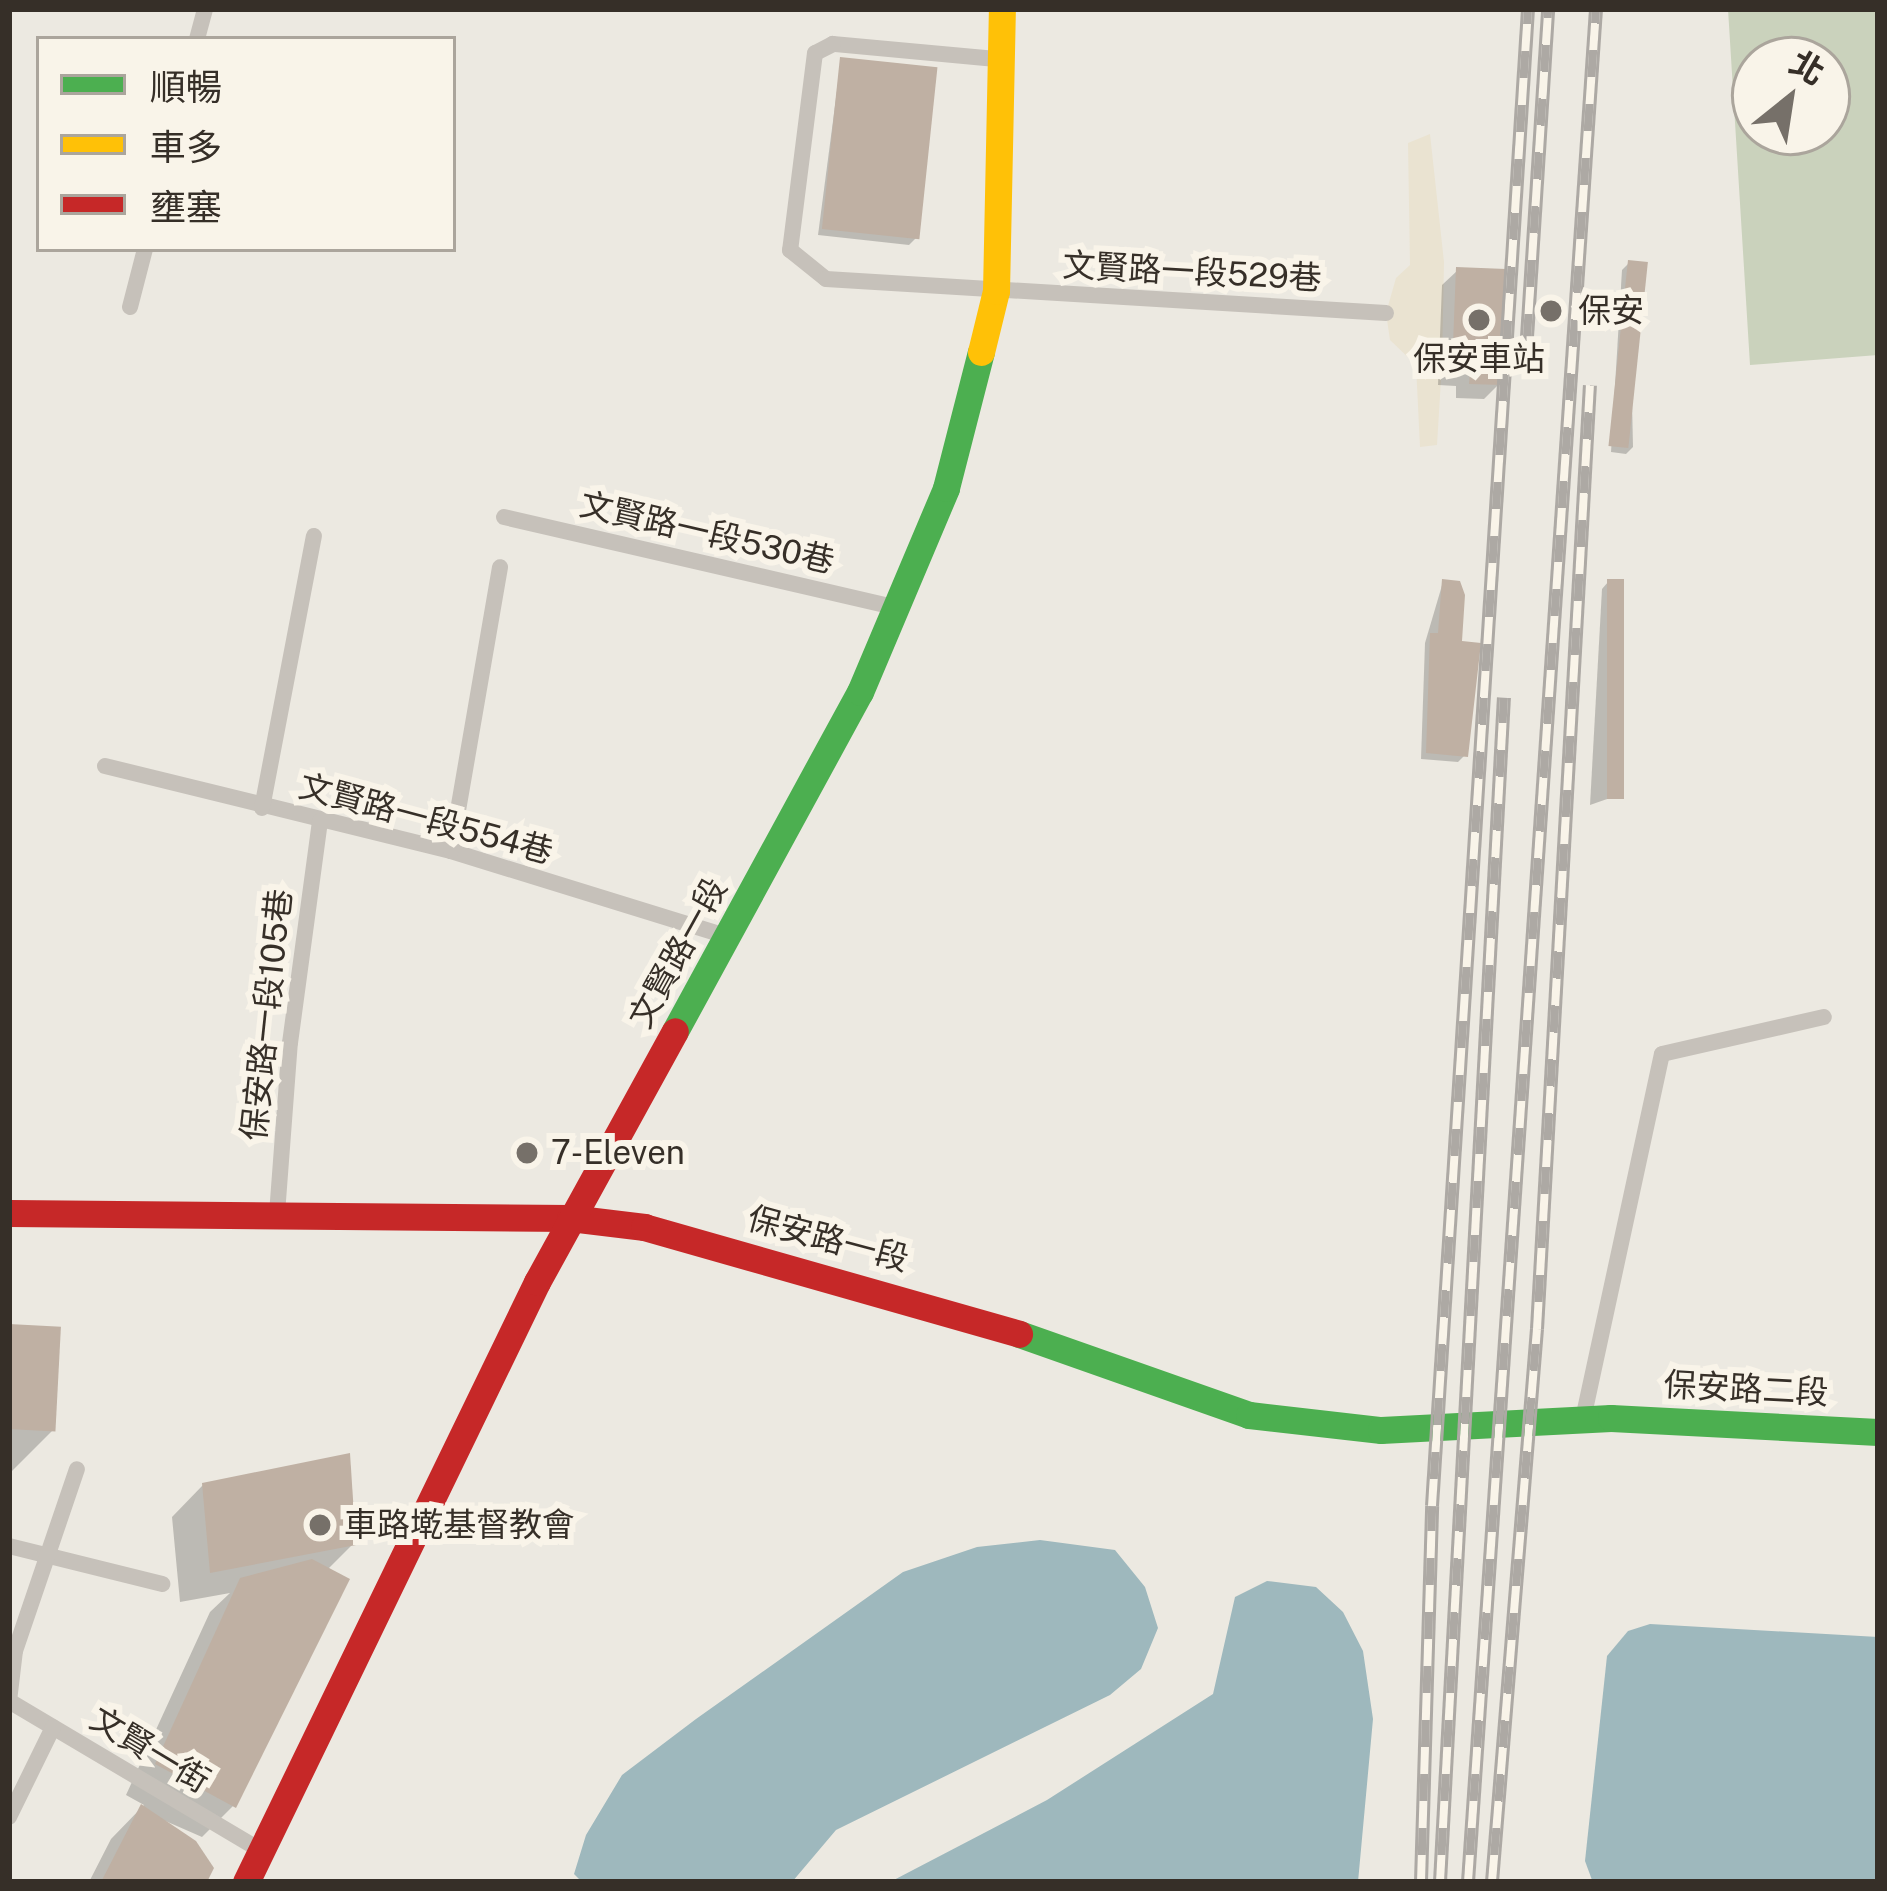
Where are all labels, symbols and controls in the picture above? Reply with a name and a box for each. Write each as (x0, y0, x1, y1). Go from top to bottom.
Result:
legend (36, 36, 456, 252)
north arrow (1731, 36, 1851, 156)
text: 北 (1784, 43, 1831, 92)
text: 順暢 (150, 66, 222, 108)
text: 車多 (150, 126, 222, 168)
text: 壅塞 (150, 186, 222, 228)
street label: 文賢路一段529巷 (1061, 245, 1323, 299)
place label: 保安 (1578, 291, 1644, 331)
marker: 保安 (1535, 295, 1567, 327)
marker: 保安車站 (1466, 307, 1492, 333)
place label: 保安車站 (1413, 339, 1545, 379)
street label: 文賢路一段530巷 (576, 484, 838, 582)
street label: 文賢路一段554巷 (295, 766, 557, 872)
street label: 文賢路一段 (621, 871, 735, 1035)
street label: 保安路一段105巷 (234, 887, 300, 1143)
place label: 7-Eleven (551, 1133, 685, 1173)
marker: 7-Eleven (514, 1140, 540, 1166)
street label: 保安路一段 (743, 1199, 913, 1279)
street label: 保安路二段 (1663, 1365, 1829, 1413)
place label: 車路墘基督教會 (344, 1505, 575, 1545)
marker: 車路墘基督教會 (307, 1512, 333, 1538)
street label: 文賢一街 (83, 1699, 217, 1801)

